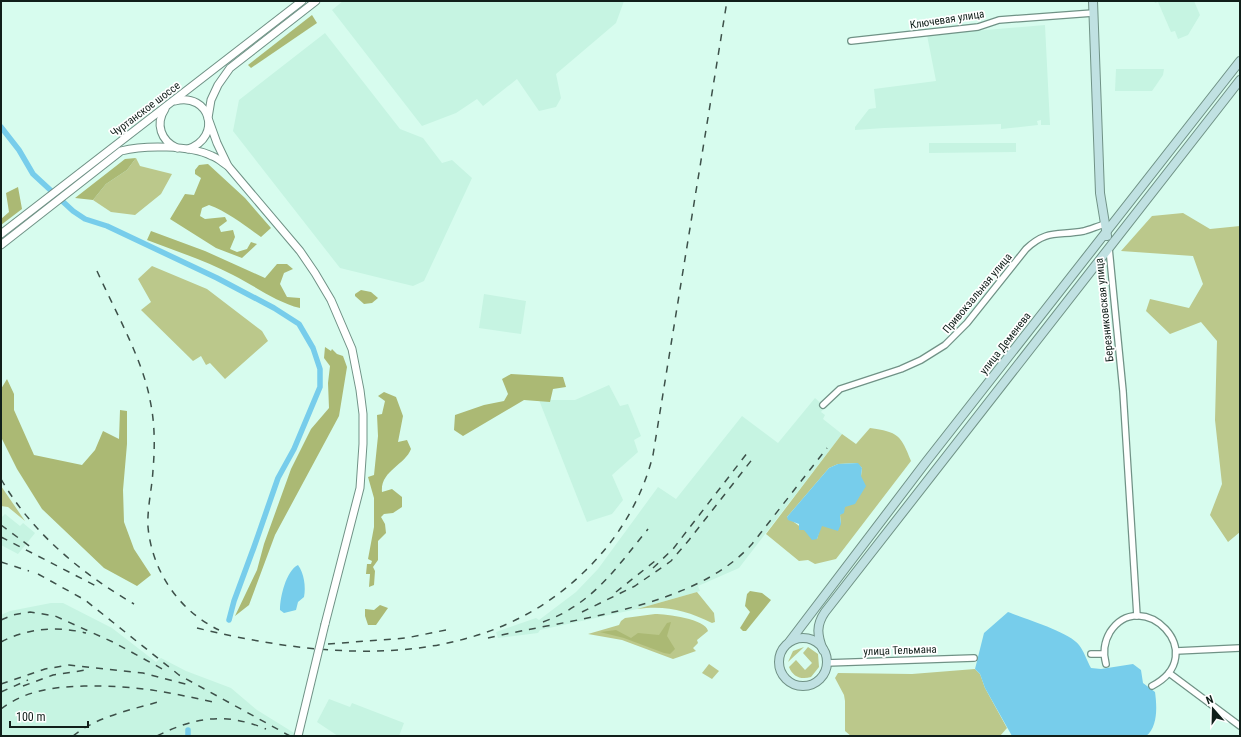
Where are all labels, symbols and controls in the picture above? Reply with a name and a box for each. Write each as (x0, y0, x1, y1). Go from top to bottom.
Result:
street label: Ключевая улица (909, 7, 985, 32)
street label: Чуртанское шоссе (108, 79, 183, 140)
street label: Привокзальная улица (940, 251, 1015, 336)
street label: Березниковская улица (1093, 257, 1116, 362)
street label: улица Деменева (977, 310, 1034, 377)
street label: улица Тельмана (863, 643, 937, 658)
north arrow (1193, 689, 1233, 729)
text: N (1204, 693, 1215, 707)
scale bar (10, 703, 88, 729)
text: 100 m (16, 710, 46, 724)

